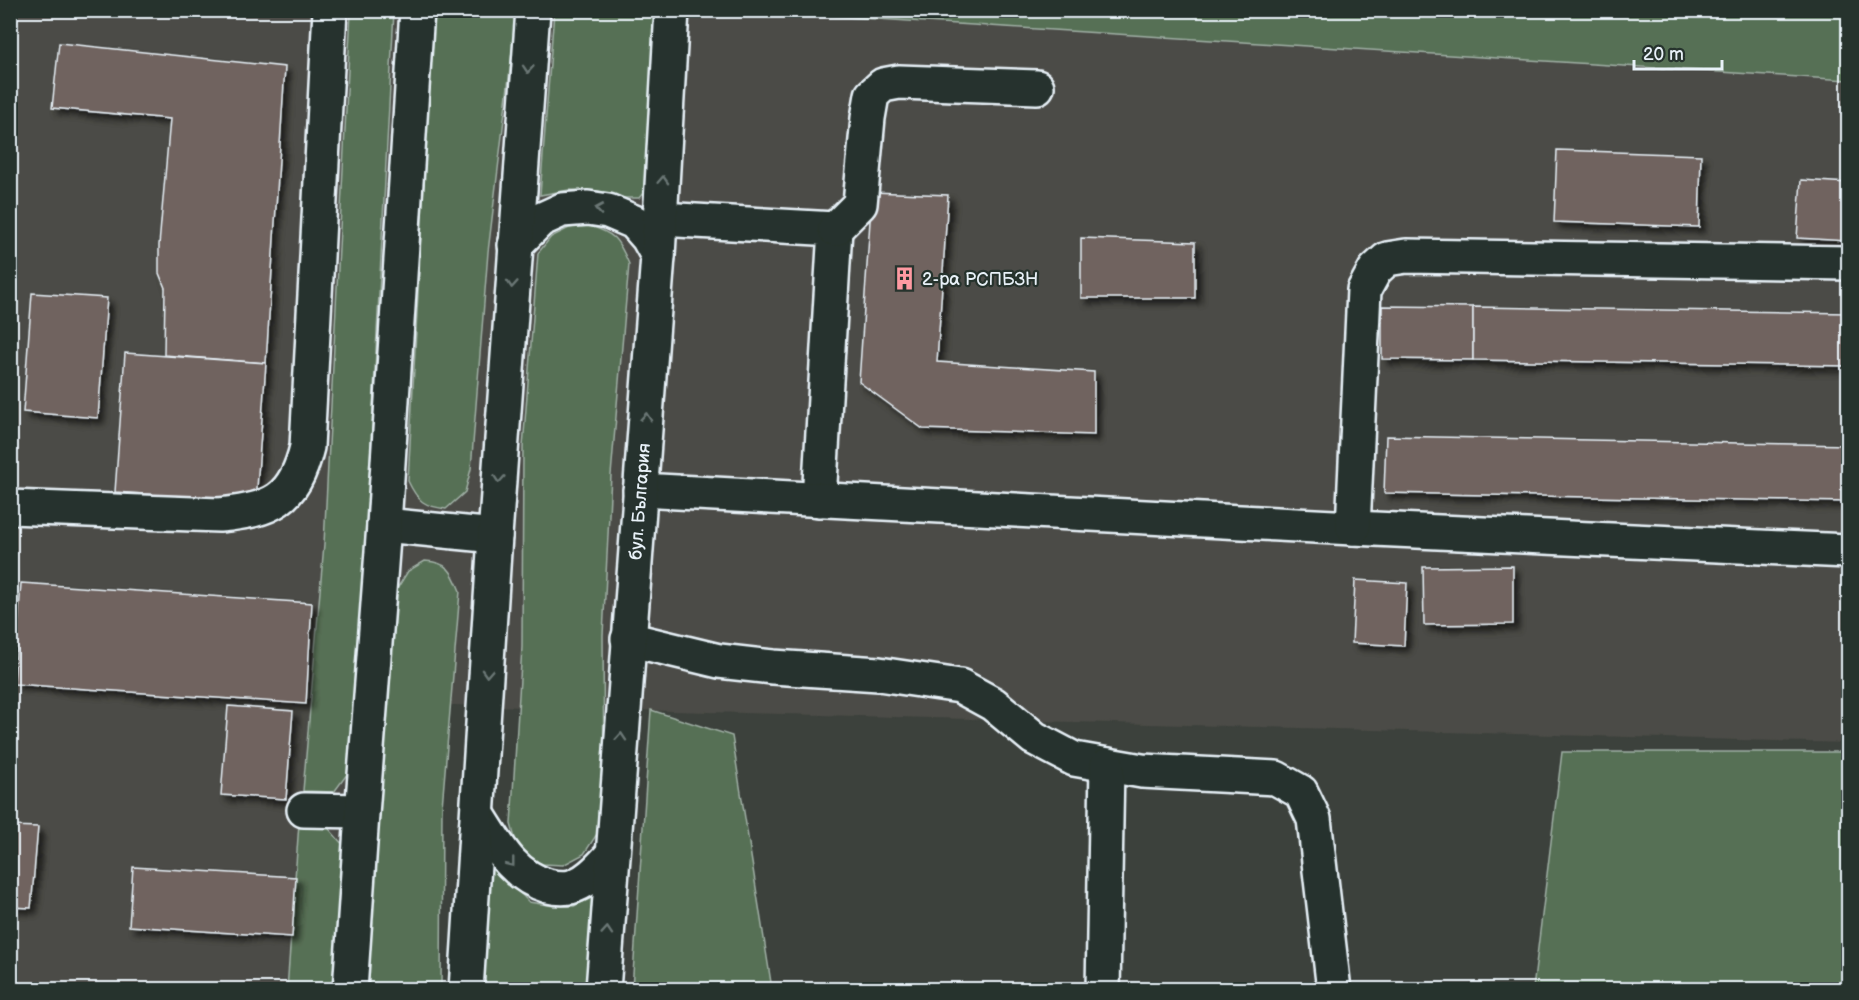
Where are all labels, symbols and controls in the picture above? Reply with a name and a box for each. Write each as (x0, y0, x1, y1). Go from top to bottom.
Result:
scale bar (1634, 33, 1722, 71)
text: 20 m (1643, 44, 1684, 65)
one-way arrow (522, 64, 535, 73)
one-way arrow (656, 176, 669, 185)
one-way arrow (594, 204, 604, 216)
building icon: 2-ра РСПБЗН (891, 266, 917, 292)
place label: 2-ра РСПБЗН (922, 269, 1038, 290)
one-way arrow (506, 280, 519, 289)
one-way arrow (639, 412, 652, 421)
street label: бул. България (625, 442, 654, 561)
one-way arrow (492, 474, 505, 483)
one-way arrow (480, 669, 493, 678)
one-way arrow (614, 732, 627, 741)
one-way arrow (504, 856, 515, 867)
one-way arrow (600, 927, 613, 936)

